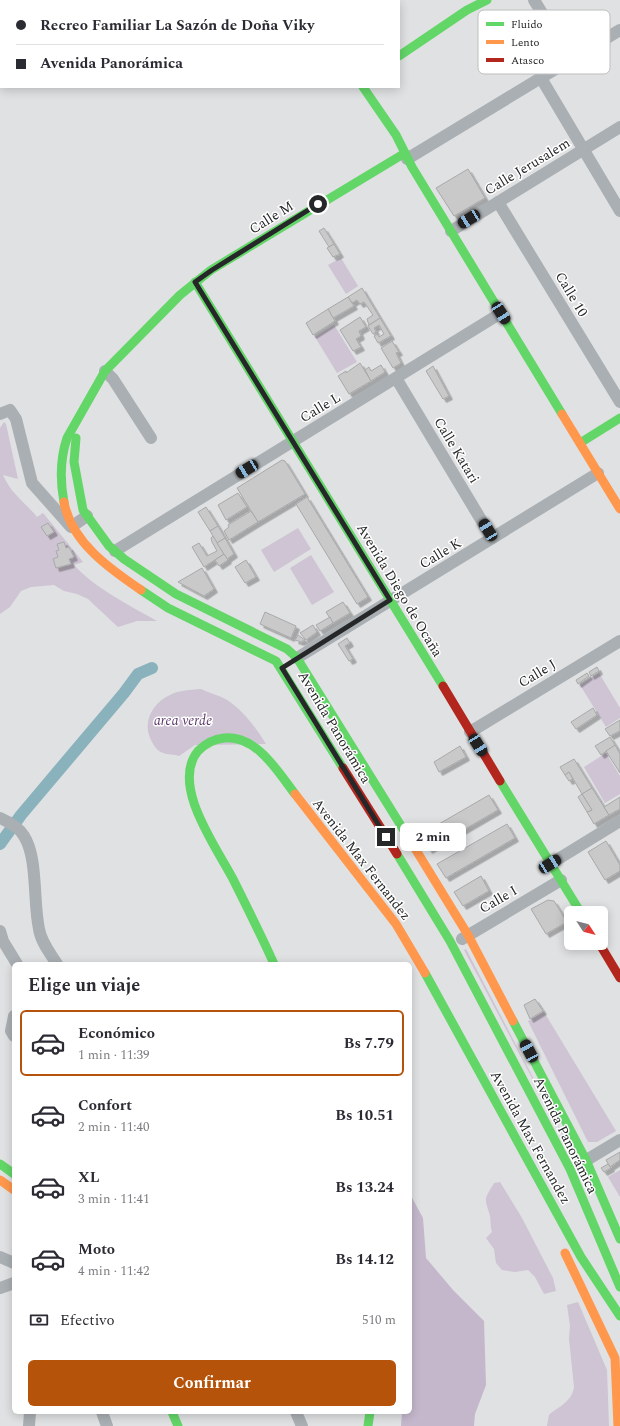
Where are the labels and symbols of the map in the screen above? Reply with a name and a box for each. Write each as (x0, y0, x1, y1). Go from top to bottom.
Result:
legend (478, 10, 610, 74)
text: Fluido (511, 16, 543, 33)
text: Lento (511, 34, 540, 51)
text: Atasco (511, 52, 544, 69)
street label: Calle Jerusalem (480, 133, 574, 200)
route start (309, 195, 327, 213)
street label: Calle M (245, 196, 298, 239)
car (456, 208, 482, 230)
street label: Calle 10 (550, 268, 593, 321)
car (490, 300, 512, 326)
street label: Calle L (296, 387, 345, 428)
street label: Calle Katari (429, 413, 485, 487)
car (234, 458, 260, 480)
car (477, 517, 499, 543)
street label: Avenida Diego de Ocaña (351, 519, 448, 661)
street label: Calle K (415, 533, 465, 574)
street label: Calle J (514, 654, 560, 693)
street label: Avenida Panorámica (293, 667, 377, 788)
park label: area verde (154, 710, 212, 731)
car (467, 732, 489, 758)
street label: Avenida Max Fernandez (307, 794, 416, 925)
callout: 2 min (400, 823, 466, 851)
route end (377, 828, 395, 846)
car (537, 853, 563, 875)
street label: Calle I (475, 880, 521, 919)
north arrow (564, 906, 608, 950)
car (518, 1038, 540, 1064)
street label: Avenida Max Fernandez (485, 1067, 576, 1208)
street label: Avenida Panorámica (528, 1073, 603, 1197)

